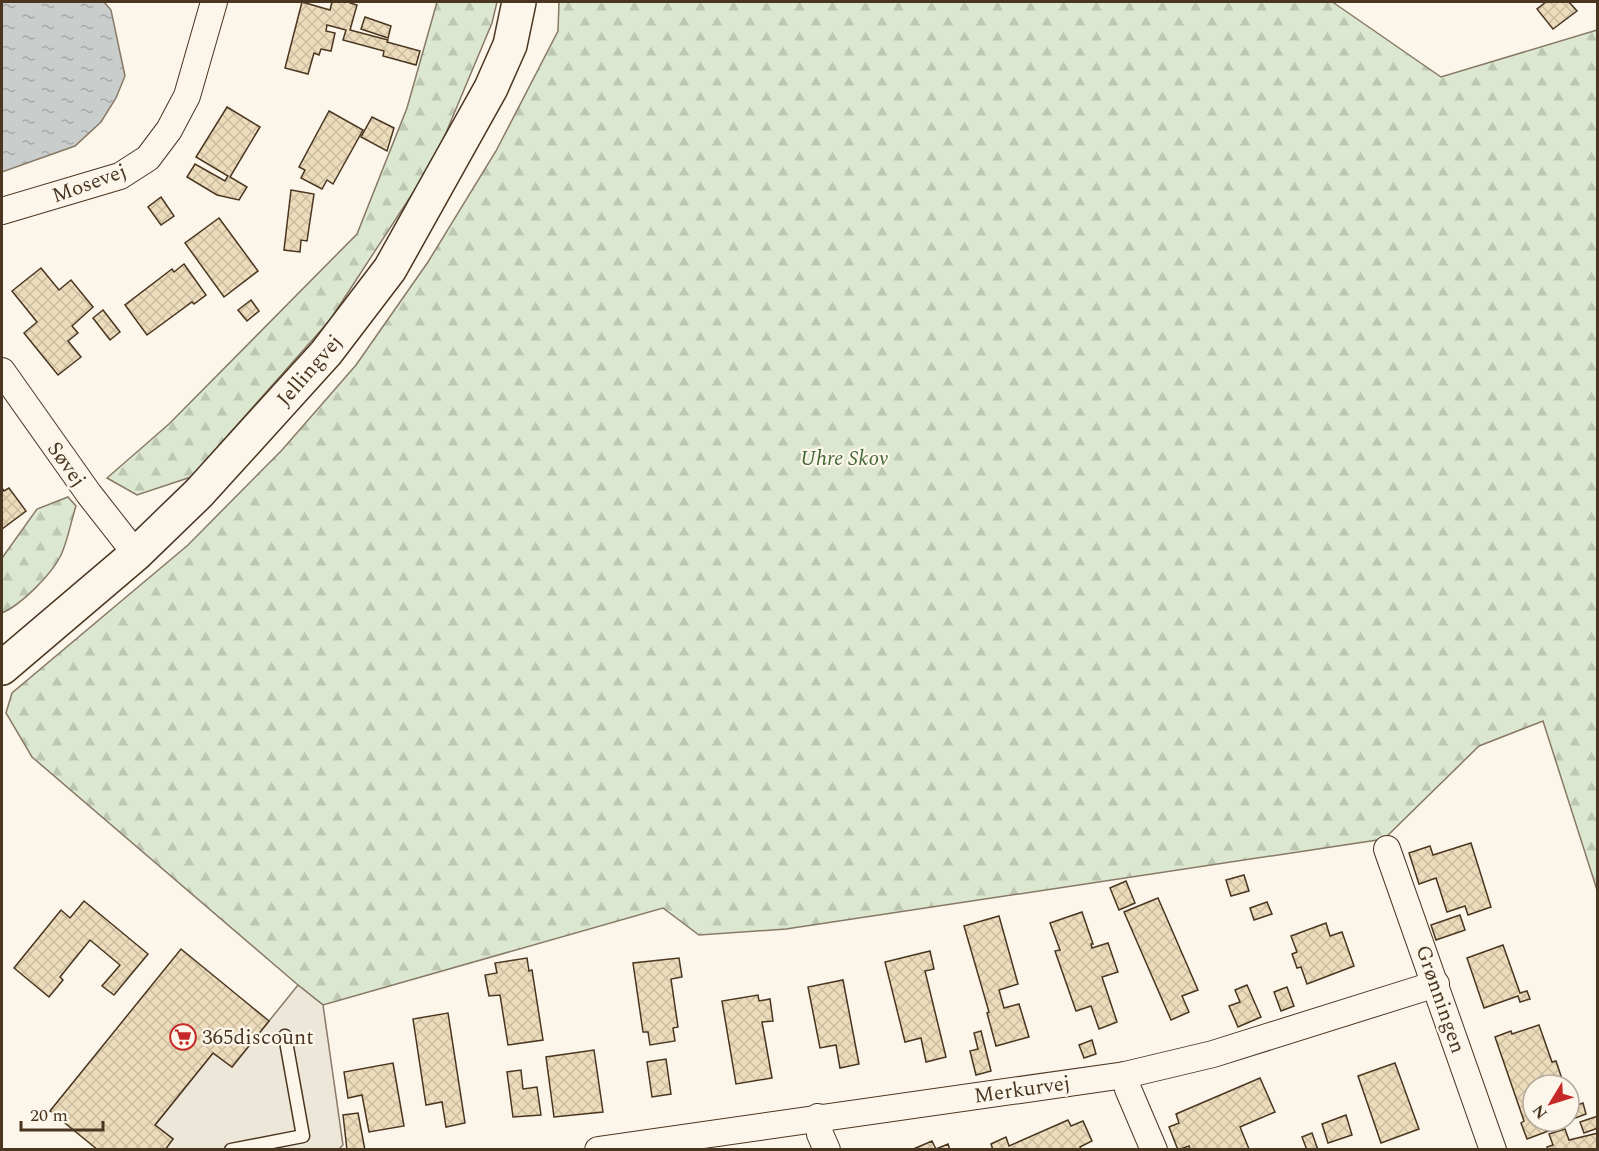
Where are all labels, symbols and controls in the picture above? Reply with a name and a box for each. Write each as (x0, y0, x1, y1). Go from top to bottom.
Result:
street label: Mosevej (47, 156, 131, 212)
street label: Jellingvej (269, 327, 350, 414)
street label: Søvej (39, 435, 94, 494)
park label: Uhre Skov (800, 443, 888, 475)
street label: Grønningen (1407, 941, 1473, 1058)
supermarket icon: 365discount (168, 1022, 198, 1052)
place label: 365discount (202, 1022, 314, 1054)
street label: Merkurvej (972, 1067, 1072, 1113)
north arrow (1521, 1073, 1581, 1133)
scale bar (21, 1094, 104, 1132)
text: N (1526, 1099, 1553, 1124)
text: 20 m (30, 1102, 68, 1129)

